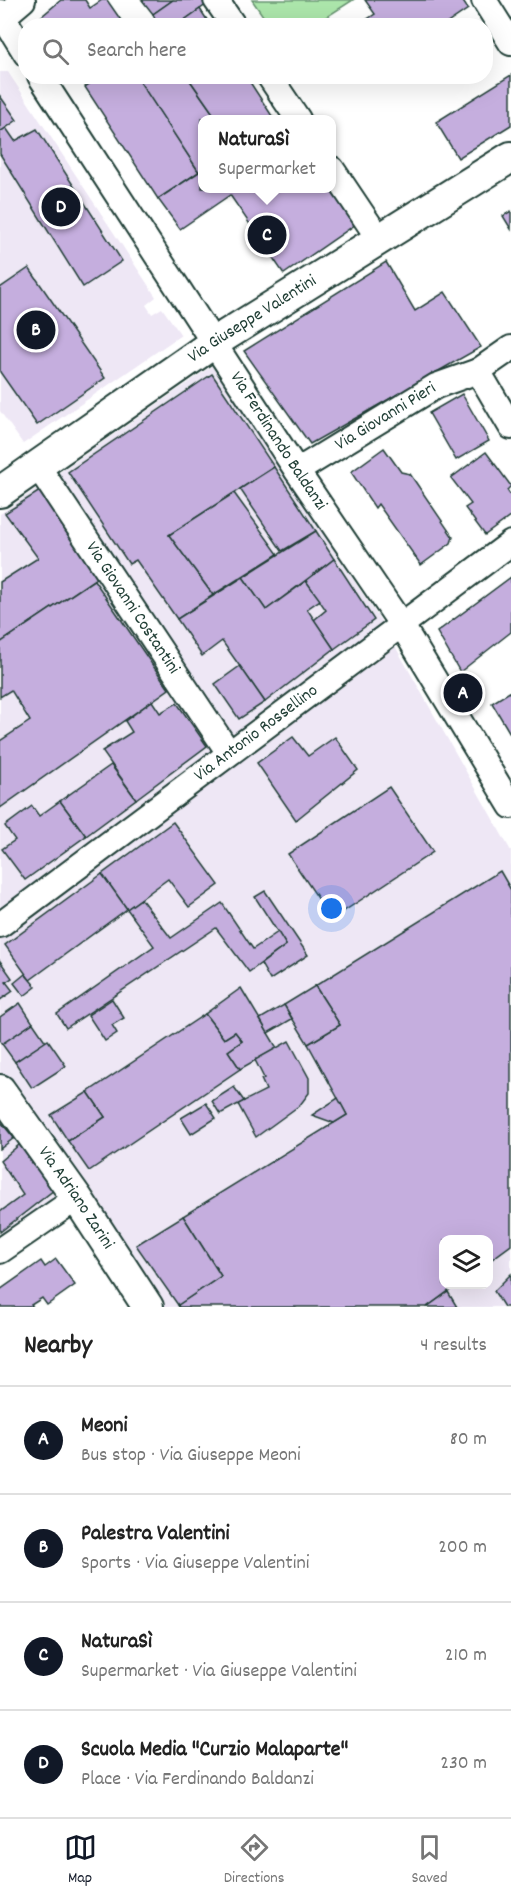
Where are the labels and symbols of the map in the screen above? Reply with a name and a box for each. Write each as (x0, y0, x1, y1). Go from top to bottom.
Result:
pin: D (42, 184, 80, 230)
pin: C (248, 212, 286, 258)
street label: Via Giuseppe Valentini (183, 269, 322, 370)
pin: B (16, 308, 56, 352)
street label: Via Ferdinando Baldanzi (223, 367, 333, 516)
street label: Via Giovanni Pieri (330, 376, 441, 457)
street label: Via Giovanni Costantini (79, 537, 186, 679)
pin: A (444, 670, 482, 716)
street label: Via Antonio Rossellino (189, 679, 324, 788)
your location (317, 894, 346, 923)
street label: Via Adriano Zarini (32, 1141, 120, 1254)

